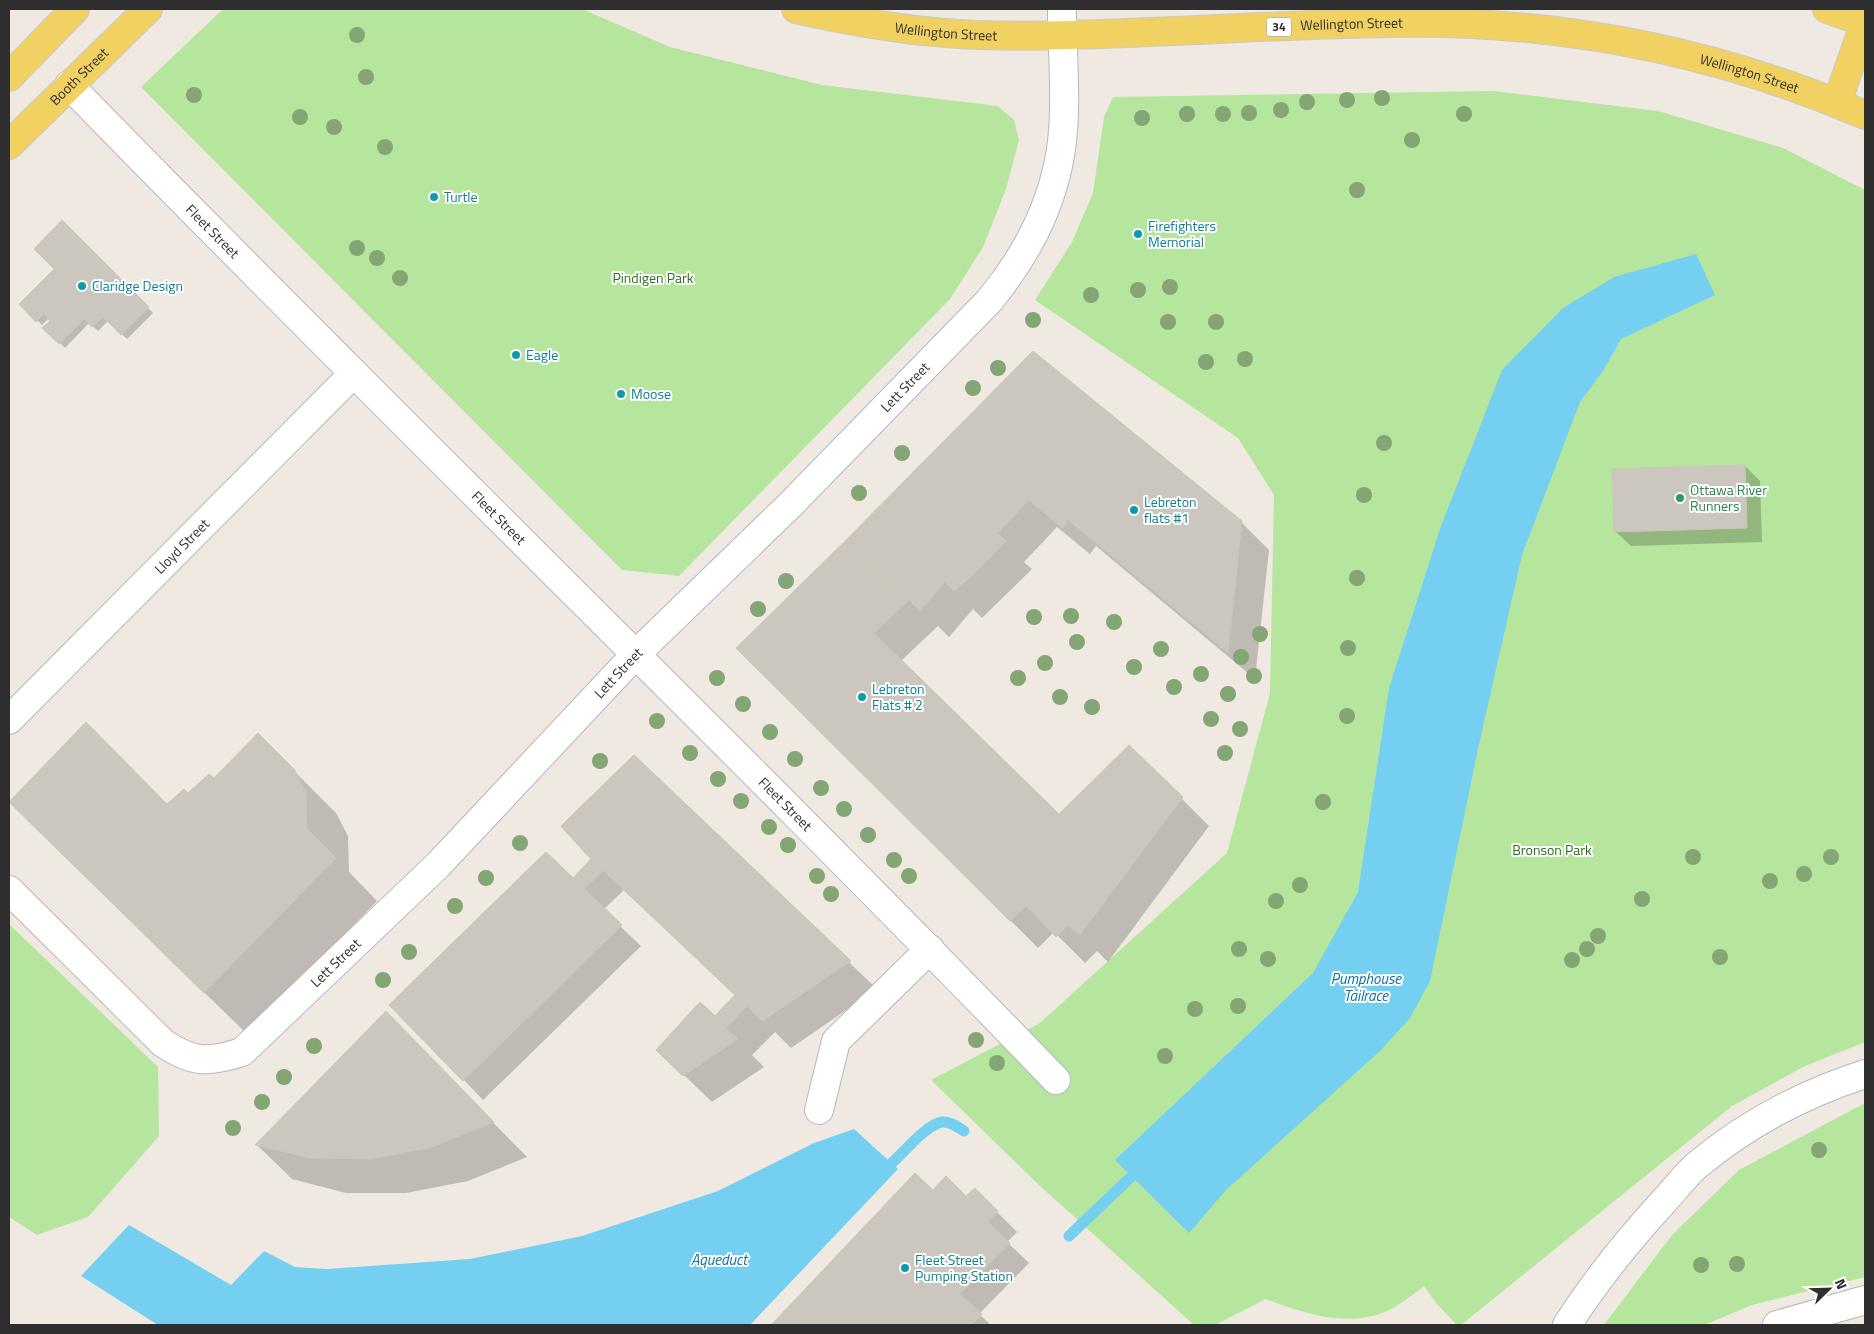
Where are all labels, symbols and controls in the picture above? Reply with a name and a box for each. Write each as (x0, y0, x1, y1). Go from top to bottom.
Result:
street label: Wellington Street (1300, 12, 1403, 35)
street label: Wellington Street (894, 17, 998, 46)
road number: 34 (1266, 18, 1292, 36)
street label: Booth Street (45, 42, 113, 110)
street label: Wellington Street (1698, 48, 1802, 98)
place label: Turtle (444, 186, 478, 207)
marker: Turtle (428, 191, 440, 203)
street label: Fleet Street (181, 199, 245, 263)
place label: Firefighters Memorial (1148, 215, 1216, 252)
marker: Firefighters Memorial (1132, 228, 1144, 240)
park label: Pindigen Park (612, 267, 694, 288)
place label: Claridge Design (92, 275, 183, 296)
marker: Claridge Design (76, 280, 88, 292)
place label: Eagle (526, 344, 558, 365)
marker: Eagle (510, 349, 522, 361)
street label: Lett Street (875, 357, 934, 416)
place label: Moose (631, 383, 671, 404)
marker: Moose (615, 388, 627, 400)
place label: Ottawa River Runners (1690, 479, 1767, 516)
street label: Fleet Street (467, 486, 531, 549)
place label: Lebreton flats #1 (1144, 491, 1197, 528)
marker: Ottawa River Runners (1674, 492, 1686, 504)
marker: Lebreton flats #1 (1128, 504, 1140, 516)
street label: Lloyd Street (149, 513, 214, 578)
street label: Lett Street (589, 642, 647, 703)
place label: Lebreton Flats # 2 (872, 678, 925, 715)
marker: Lebreton Flats # 2 (856, 691, 868, 703)
street label: Fleet Street (754, 772, 817, 836)
park label: Bronson Park (1512, 839, 1592, 860)
street label: Lett Street (305, 933, 365, 992)
water label: Pumphouse Tailrace (1331, 967, 1402, 1007)
water label: Aqueduct (691, 1248, 749, 1271)
place label: Fleet Street Pumping Station (915, 1249, 1013, 1286)
marker: Fleet Street Pumping Station (899, 1262, 911, 1274)
north arrow (1804, 1264, 1854, 1314)
text: N (1830, 1275, 1853, 1292)

